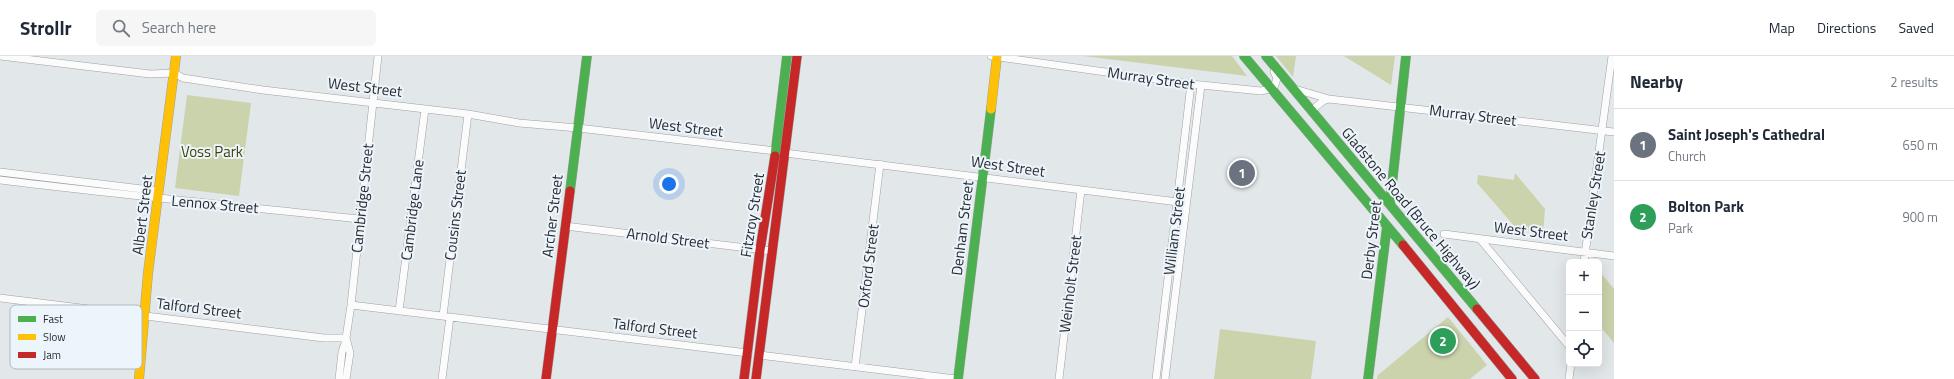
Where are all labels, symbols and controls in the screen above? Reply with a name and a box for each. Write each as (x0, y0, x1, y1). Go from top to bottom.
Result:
search box (96, 10, 376, 46)
text: Strollr (20, 13, 72, 42)
text: Search here (142, 16, 216, 39)
icon: search (110, 17, 132, 39)
text: Map (1769, 17, 1795, 38)
text: Directions (1817, 17, 1876, 38)
text: Saved (1898, 17, 1934, 38)
street label: Murray Street (1106, 61, 1197, 96)
text: Nearby (1630, 69, 1683, 95)
street label: West Street (326, 71, 404, 103)
text: 2 results (1890, 72, 1938, 92)
street label: Murray Street (1428, 98, 1519, 132)
street label: West Street (647, 111, 725, 143)
street label: Gladstone Road (Bruce Highway) (1336, 122, 1486, 294)
text: Saint Joseph's Cathedral (1668, 123, 1825, 146)
text: 1 (1639, 135, 1647, 155)
text: 650 m (1902, 135, 1938, 155)
park label: Voss Park (181, 140, 243, 163)
street label: Cambridge Street (345, 141, 379, 254)
text: Church (1668, 146, 1706, 166)
street label: West Street (969, 149, 1047, 183)
street label: Stanley Street (1575, 149, 1611, 241)
street label: Cambridge Lane (394, 158, 430, 262)
pin: 1 (1229, 158, 1255, 188)
street label: Cousins Street (438, 168, 472, 262)
street label: Fitzroy Street (734, 170, 770, 259)
street label: Albert Street (126, 173, 158, 256)
street label: Archer Street (536, 173, 569, 259)
your location (659, 174, 679, 194)
street label: Denham Street (945, 179, 979, 277)
street label: William Street (1157, 185, 1191, 276)
street label: Lennox Street (171, 189, 260, 219)
text: Bolton Park (1668, 195, 1744, 218)
street label: Derby Street (1355, 198, 1387, 281)
text: 2 (1639, 207, 1647, 227)
text: 900 m (1902, 207, 1938, 227)
street label: West Street (1492, 215, 1570, 247)
text: Park (1668, 218, 1693, 238)
street label: Arnold Street (625, 221, 712, 255)
street label: Oxford Street (851, 222, 885, 309)
street label: Weinholt Street (1053, 233, 1088, 334)
map controls (1566, 259, 1602, 367)
button: + (1566, 259, 1602, 295)
street label: Talford Street (155, 291, 243, 325)
button: − (1566, 295, 1602, 331)
legend (10, 305, 142, 369)
text: Fast (43, 311, 63, 327)
street label: Talford Street (611, 311, 699, 345)
pin: 2 (1430, 326, 1456, 356)
text: Slow (43, 329, 66, 345)
button: locate (1566, 331, 1602, 367)
text: Jam (43, 347, 61, 363)

